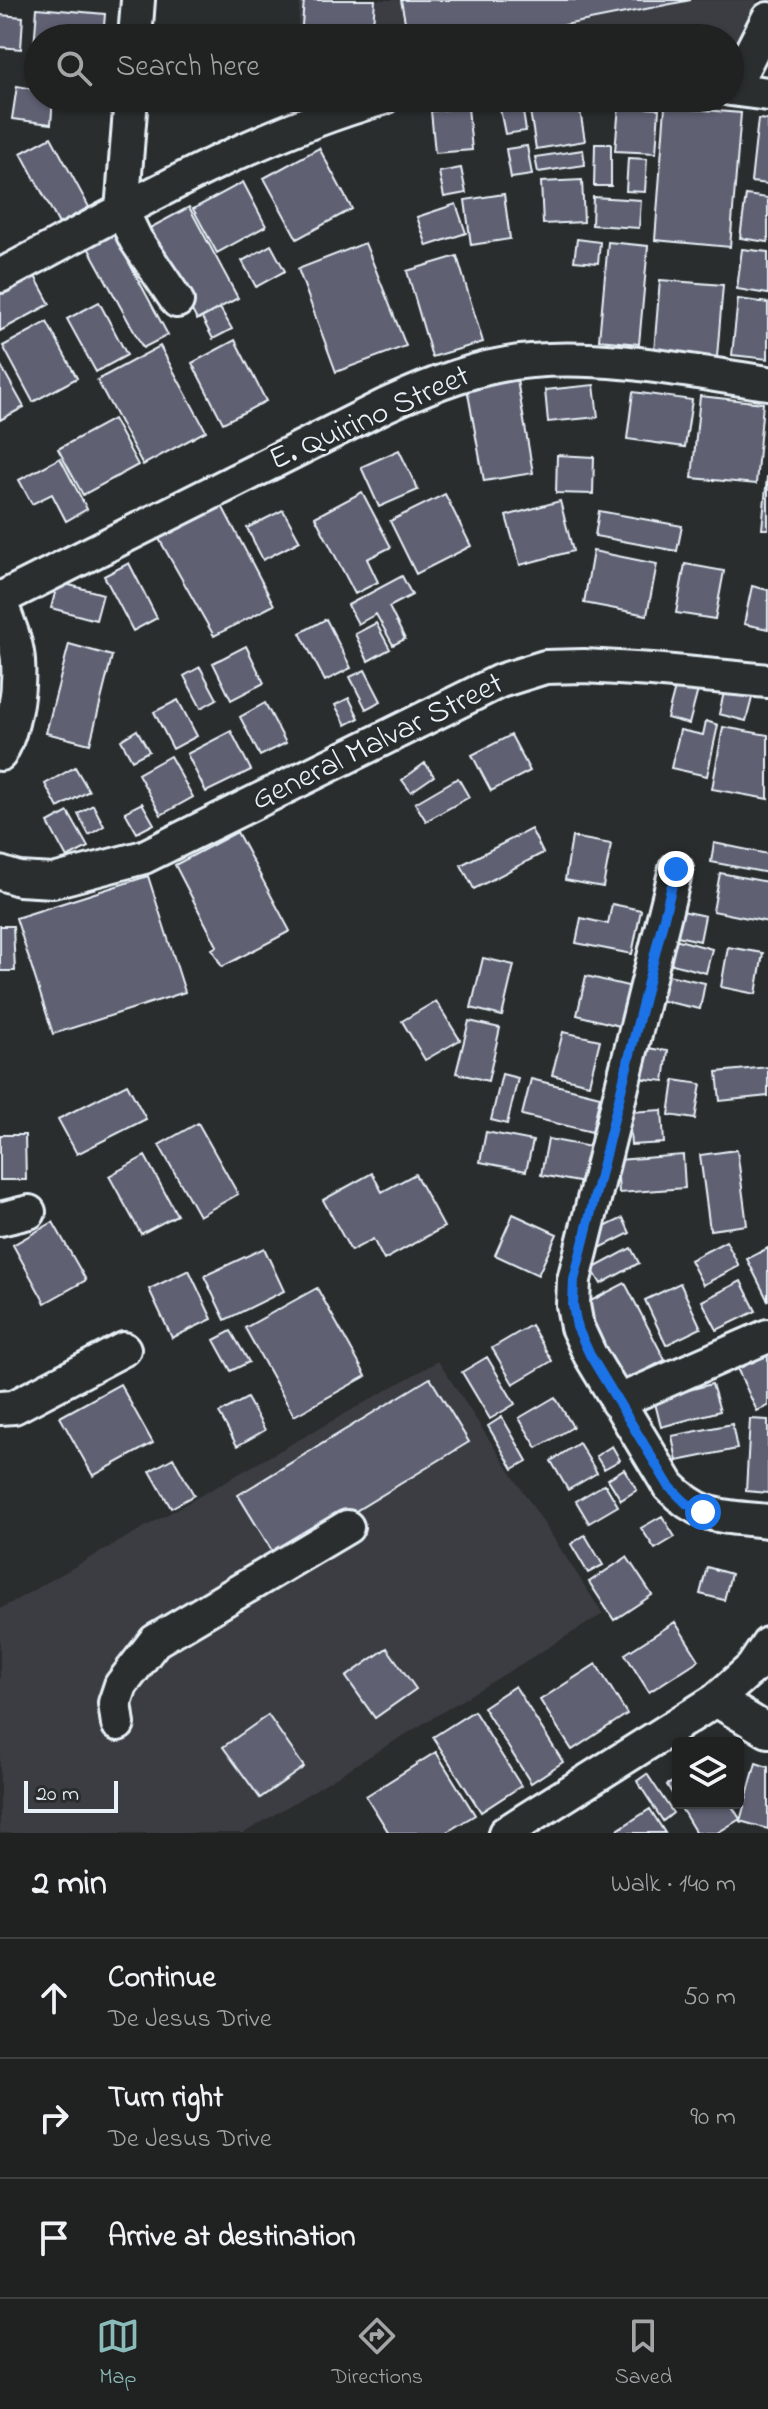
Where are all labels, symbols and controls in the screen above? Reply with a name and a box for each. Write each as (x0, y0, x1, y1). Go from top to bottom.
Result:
search box (24, 24, 744, 112)
icon: search (52, 46, 96, 90)
text: Search here (116, 46, 260, 90)
street label: E. Quirino Street (262, 354, 478, 484)
street label: General Malvar Street (244, 661, 512, 824)
route end (658, 851, 694, 887)
route start (685, 1494, 721, 1530)
map controls (672, 1737, 744, 1809)
button: layers (672, 1737, 744, 1809)
scale bar (24, 1777, 118, 1813)
text: 20 m (36, 1779, 79, 1811)
text: 2 min (32, 1860, 107, 1910)
text: Walk · 140 m (611, 1866, 736, 1904)
text: Continue (108, 1957, 216, 2001)
icon: ahead (32, 1976, 76, 2020)
text: 50 m (683, 1979, 736, 2017)
text: De Jesus Drive (108, 2001, 272, 2039)
text: Turn right (108, 2077, 223, 2121)
icon: right (32, 2096, 76, 2140)
text: 90 m (690, 2099, 736, 2137)
text: De Jesus Drive (108, 2121, 272, 2159)
icon: arrive (32, 2216, 76, 2260)
text: Arrive at destination (108, 2216, 356, 2260)
tab: Map (96, 2314, 140, 2394)
tab: Directions (332, 2314, 423, 2394)
tab: Saved (615, 2314, 672, 2394)

